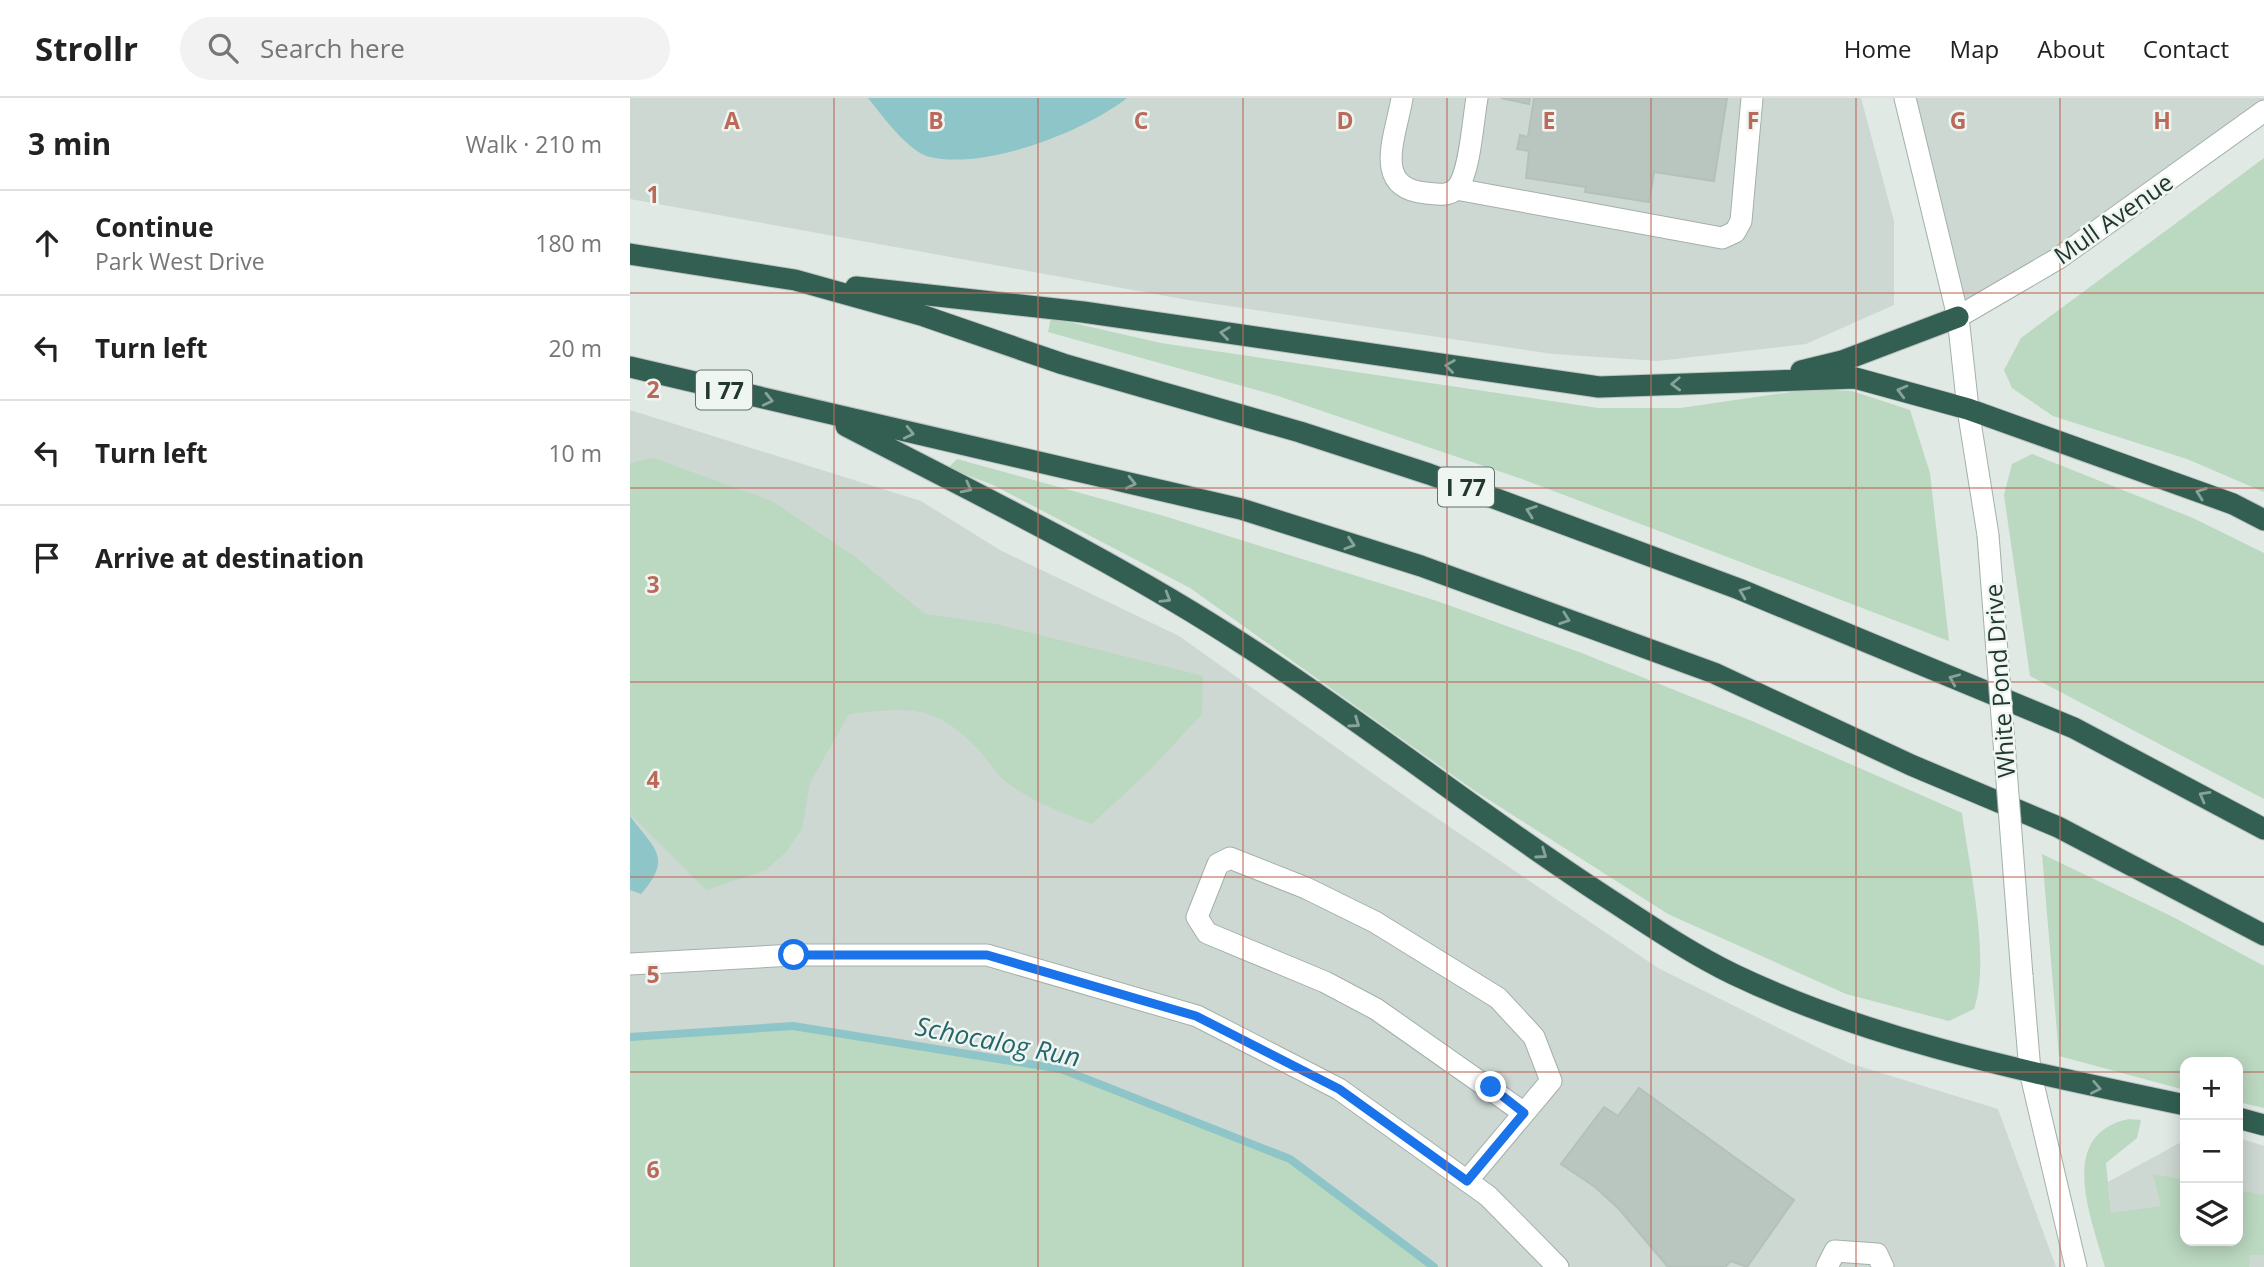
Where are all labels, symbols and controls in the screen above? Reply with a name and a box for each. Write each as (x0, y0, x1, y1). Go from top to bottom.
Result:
search box (180, 17, 670, 80)
text: Strollr (35, 26, 138, 71)
icon: search (204, 29, 242, 67)
text: Search here (260, 30, 405, 66)
text: Home (1844, 32, 1912, 65)
text: Map (1950, 32, 1999, 65)
text: About (2037, 32, 2105, 65)
text: Contact (2143, 32, 2229, 65)
text: A (724, 104, 740, 136)
text: B (928, 104, 944, 136)
text: C (1134, 104, 1148, 136)
text: D (1336, 104, 1354, 136)
text: E (1543, 104, 1555, 136)
text: F (1747, 104, 1759, 136)
text: G (1950, 104, 1966, 136)
text: H (2153, 104, 2171, 136)
text: 3 min (28, 123, 111, 164)
text: Walk · 210 m (465, 128, 602, 160)
street label: Mull Avenue (2047, 165, 2179, 271)
text: 1 (646, 178, 660, 210)
text: Continue (95, 209, 214, 245)
icon: ahead (28, 224, 66, 262)
text: 180 m (535, 227, 602, 259)
text: Park West Drive (95, 245, 265, 277)
one-way arrow (1219, 326, 1231, 341)
icon: left (28, 329, 66, 367)
text: Turn left (95, 330, 207, 366)
text: 20 m (548, 332, 602, 364)
one-way arrow (1444, 359, 1456, 374)
road number: I 77 (696, 370, 752, 410)
text: 2 (646, 373, 660, 405)
one-way arrow (1670, 377, 1681, 392)
one-way arrow (1896, 385, 1908, 400)
one-way arrow (762, 392, 774, 406)
one-way arrow (903, 424, 915, 439)
icon: left (28, 434, 66, 472)
text: Turn left (95, 435, 207, 471)
text: 10 m (548, 437, 602, 469)
road number: I 77 (1438, 468, 1494, 506)
one-way arrow (1125, 475, 1137, 490)
one-way arrow (959, 480, 972, 494)
one-way arrow (2196, 487, 2208, 501)
one-way arrow (1526, 505, 1538, 519)
one-way arrow (1344, 535, 1356, 550)
icon: arrive (28, 539, 66, 577)
text: Arrive at destination (95, 540, 364, 576)
text: 3 (646, 568, 660, 600)
street label: White Pond Drive (1976, 583, 2022, 779)
one-way arrow (1739, 586, 1751, 600)
one-way arrow (1158, 589, 1171, 602)
one-way arrow (1558, 610, 1570, 624)
one-way arrow (1949, 673, 1961, 687)
one-way arrow (1347, 715, 1360, 727)
text: 4 (646, 763, 660, 795)
one-way arrow (2199, 791, 2212, 804)
one-way arrow (1534, 846, 1547, 859)
route start (778, 939, 809, 970)
text: 5 (646, 958, 660, 990)
water label: Schocalog Run (912, 1007, 1084, 1075)
map controls (2180, 1057, 2243, 1246)
button: + (2180, 1057, 2243, 1120)
route end (1475, 1071, 1506, 1102)
one-way arrow (2090, 1080, 2102, 1095)
button: − (2180, 1120, 2243, 1183)
text: 6 (646, 1153, 660, 1185)
button: layers (2180, 1183, 2243, 1246)

